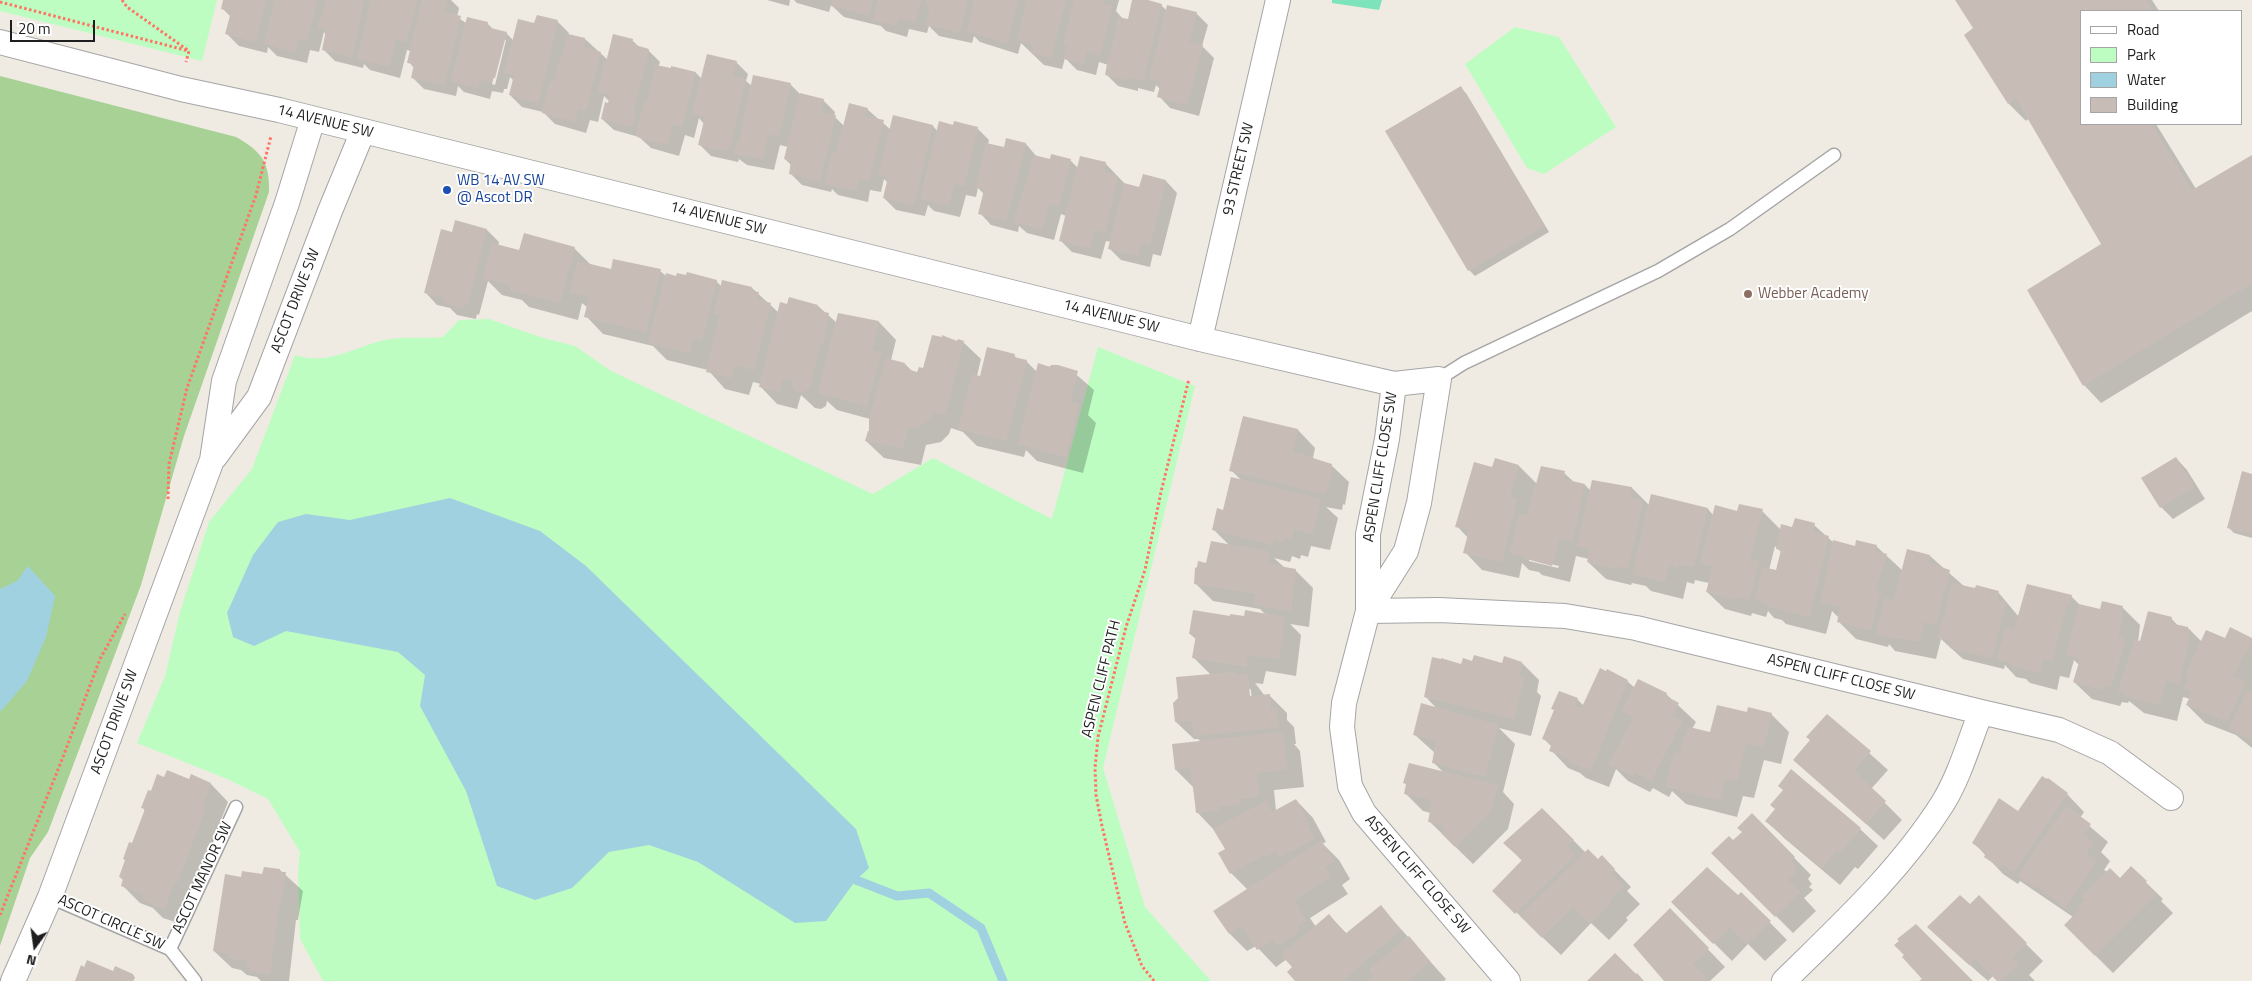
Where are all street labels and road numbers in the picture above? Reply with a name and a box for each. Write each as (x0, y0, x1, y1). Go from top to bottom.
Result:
street label: 14 AVENUE SW (275, 101, 375, 143)
street label: 93 STREET SW (1220, 121, 1258, 217)
street label: 14 AVENUE SW (668, 198, 768, 240)
street label: ASCOT DRIVE SW (268, 246, 324, 356)
street label: 14 AVENUE SW (1061, 296, 1161, 338)
street label: ASPEN CLIFF CLOSE SW (1360, 391, 1402, 543)
street label: ASPEN CLIFF PATH (1079, 618, 1125, 740)
street label: ASPEN CLIFF CLOSE SW (1765, 651, 1917, 705)
street label: ASCOT DRIVE SW (88, 667, 142, 777)
street label: ASPEN CLIFF CLOSE SW (1360, 812, 1474, 938)
street label: ASCOT MANOR SW (169, 819, 237, 937)
street label: ASCOT CIRCLE SW (55, 891, 167, 955)

